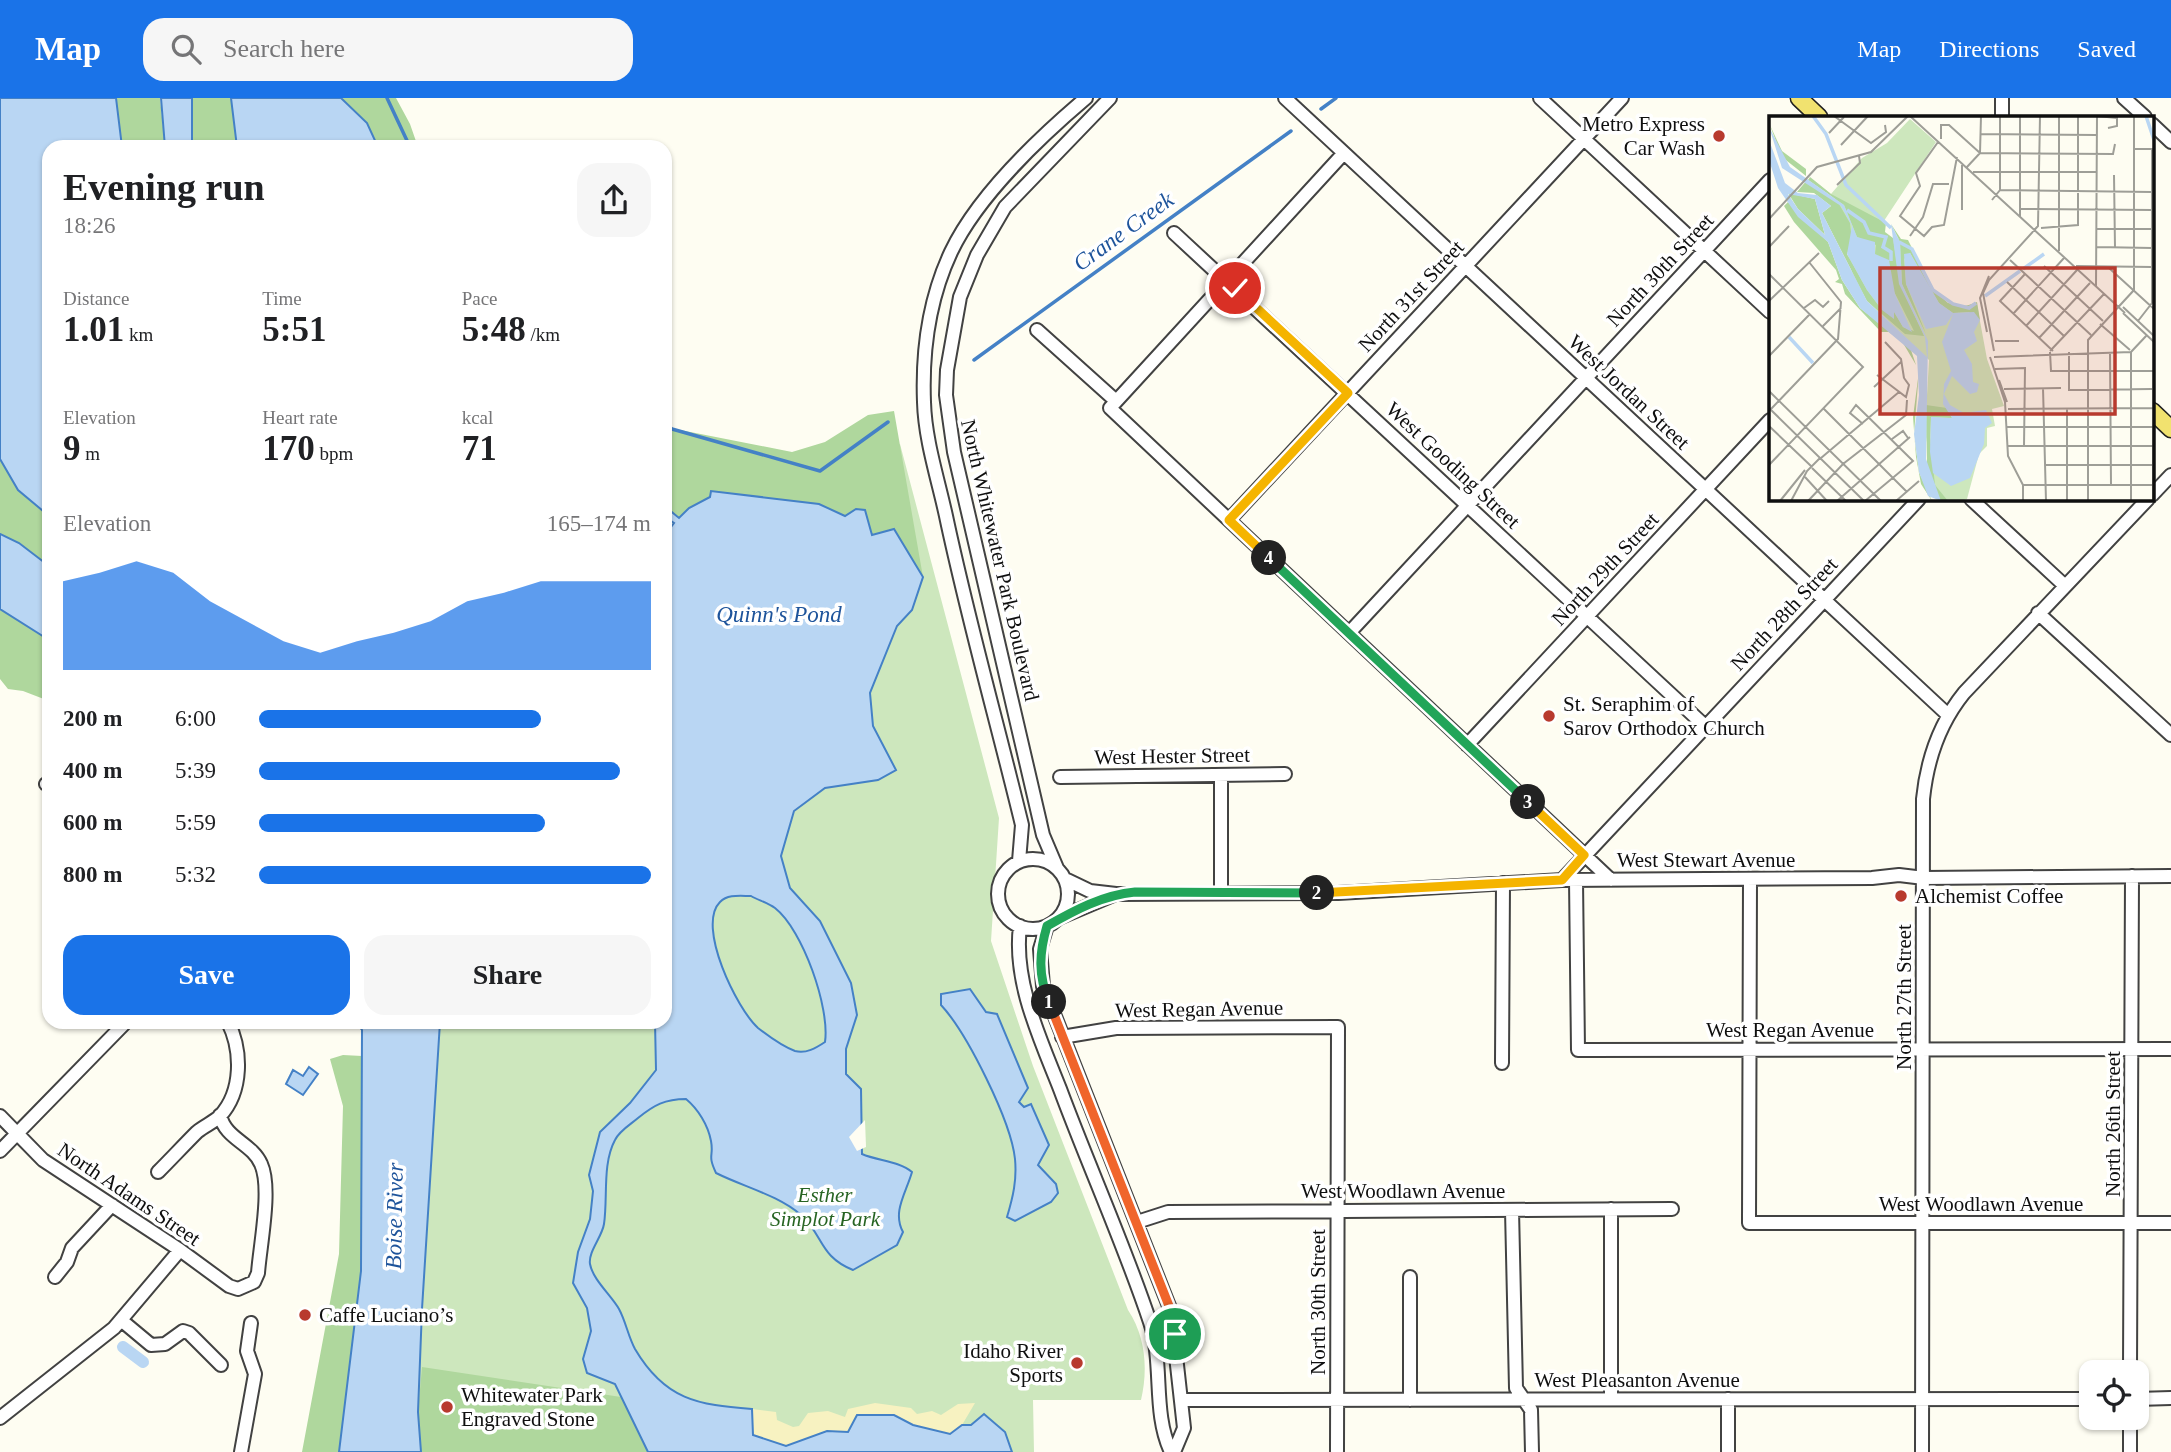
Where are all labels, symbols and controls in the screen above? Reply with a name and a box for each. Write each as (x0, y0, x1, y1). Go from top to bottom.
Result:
search box (143, 18, 633, 81)
icon: search (167, 30, 205, 68)
text: Map (35, 31, 101, 67)
text: Search here (223, 34, 345, 63)
text: Map (1857, 36, 1901, 62)
text: Directions (1939, 36, 2039, 62)
text: Saved (2077, 36, 2136, 62)
place label: Metro Express Car Wash (1582, 112, 1705, 160)
inset map (1769, 116, 2154, 500)
marker: Metro Express Car Wash (1711, 128, 1727, 144)
button: share (577, 163, 651, 237)
text: Evening run (63, 166, 265, 208)
water label: Crane Creek (1068, 186, 1179, 276)
street label: North 30th Street (1602, 208, 1719, 332)
text: 18:26 (63, 213, 115, 238)
street label: North 31st Street (1353, 235, 1469, 357)
pin (1205, 258, 1265, 318)
icon: check (1216, 269, 1254, 307)
text: Distance (63, 288, 129, 309)
text: Time (262, 288, 302, 309)
text: Pace (462, 288, 498, 309)
text: 1.01 (63, 310, 124, 349)
text: 5:51 (262, 310, 326, 349)
text: 5:48 (462, 310, 526, 349)
text: km (124, 324, 153, 345)
text: /km (526, 324, 560, 345)
street label: West Jordan Street (1563, 330, 1695, 454)
street label: West Gooding Street (1381, 397, 1525, 533)
text: Elevation (63, 407, 136, 428)
text: Heart rate (262, 407, 338, 428)
text: kcal (462, 407, 493, 428)
street label: North Whitewater Park Boulevard (956, 417, 1044, 704)
text: 9 (63, 429, 81, 468)
text: 170 (262, 429, 315, 468)
text: 71 (462, 429, 497, 468)
text: m (81, 443, 100, 464)
text: bpm (315, 443, 353, 464)
street label: North 29th Street (1547, 507, 1664, 631)
text: Elevation (63, 511, 151, 536)
text: 165–174 m (547, 511, 651, 536)
pin: 4 (1252, 540, 1286, 575)
text: 4 (1264, 547, 1273, 568)
street label: North 28th Street (1726, 552, 1843, 676)
water label: Quinn's Pond (716, 602, 842, 627)
place label: St. Seraphim of Sarov Orthodox Church (1563, 692, 1765, 740)
text: 200 m (63, 706, 122, 731)
text: 6:00 (175, 706, 216, 731)
marker: St. Seraphim of Sarov Orthodox Church (1541, 708, 1557, 724)
street label: West Hester Street (1094, 743, 1250, 769)
text: 400 m (63, 758, 122, 783)
text: 5:39 (175, 758, 216, 783)
pin: 3 (1510, 784, 1546, 820)
text: 3 (1523, 791, 1532, 812)
text: 600 m (63, 810, 122, 835)
text: 5:59 (175, 810, 216, 835)
street label: West Stewart Avenue (1617, 848, 1795, 872)
text: 800 m (63, 862, 122, 887)
text: 5:32 (175, 862, 216, 887)
pin: 2 (1300, 876, 1334, 910)
text: 2 (1312, 882, 1321, 903)
place label: Alchemist Coffee (1915, 884, 2063, 908)
marker: Alchemist Coffee (1893, 888, 1909, 904)
street label: North 27th Street (1892, 924, 1916, 1070)
button: Save (63, 935, 350, 1015)
button: Share (364, 935, 651, 1015)
pin: 1 (1032, 984, 1066, 1020)
text: 1 (1044, 991, 1053, 1012)
street label: West Regan Avenue (1115, 996, 1283, 1022)
street label: West Regan Avenue (1706, 1018, 1874, 1042)
street label: North 26th Street (2101, 1051, 2125, 1197)
street label: North Adams Street (53, 1137, 205, 1251)
water label: Boise River (381, 1161, 408, 1270)
street label: West Woodlawn Avenue (1301, 1179, 1505, 1203)
park label: Esther Simplot Park (770, 1183, 881, 1231)
street label: West Woodlawn Avenue (1879, 1192, 2083, 1216)
street label: North 30th Street (1306, 1229, 1330, 1375)
place label: Caffe Luciano’s (319, 1303, 453, 1327)
pin (1145, 1304, 1205, 1364)
marker: Caffe Luciano’s (297, 1307, 313, 1323)
icon: arrive (1156, 1315, 1194, 1353)
place label: Idaho River Sports (963, 1339, 1063, 1387)
marker: Idaho River Sports (1069, 1355, 1085, 1371)
map controls (2079, 1360, 2149, 1430)
button: locate (2079, 1360, 2149, 1430)
street label: West Pleasanton Avenue (1534, 1368, 1740, 1392)
place label: Whitewater Park Engraved Stone (461, 1383, 603, 1431)
marker: Whitewater Park Engraved Stone (439, 1399, 455, 1415)

